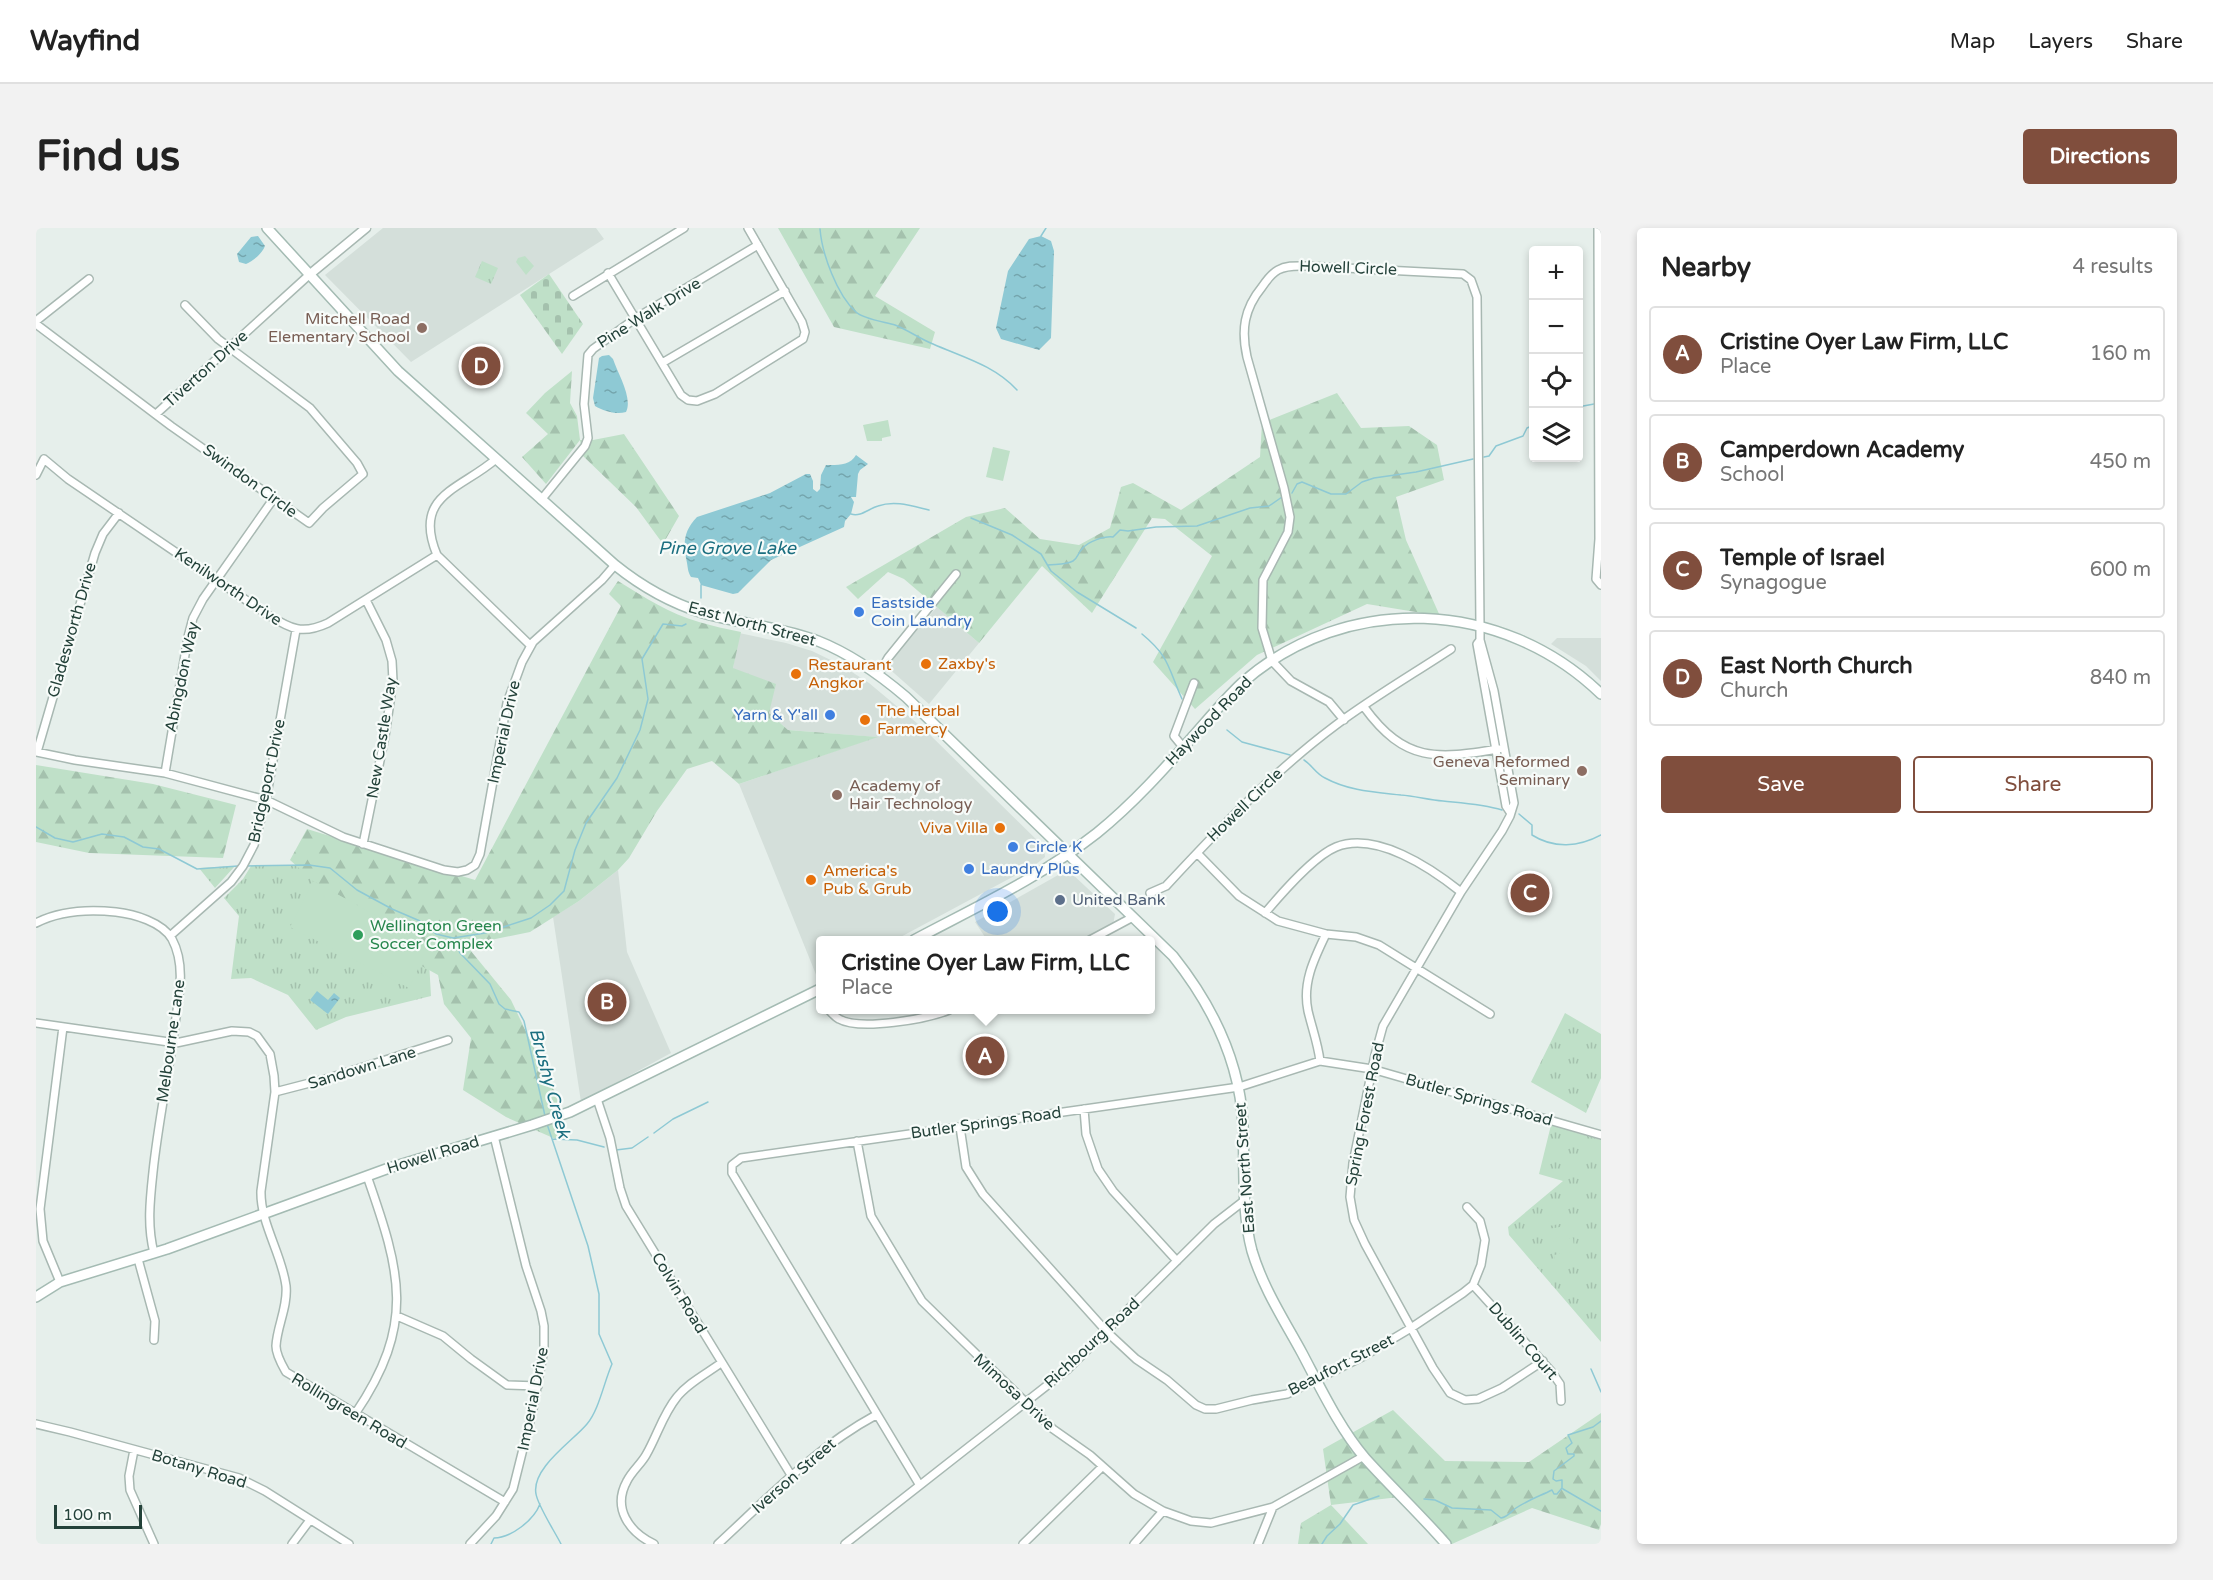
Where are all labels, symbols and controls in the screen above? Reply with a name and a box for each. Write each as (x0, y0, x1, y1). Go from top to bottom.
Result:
text: Wayfind (30, 24, 140, 58)
text: Map (1950, 29, 1995, 54)
text: Layers (2028, 29, 2093, 54)
text: Share (2126, 29, 2183, 54)
button: Directions (2023, 129, 2177, 184)
text: Find us (36, 131, 180, 182)
map controls (1529, 246, 1583, 462)
button: + (1529, 246, 1583, 300)
text: Nearby (1661, 252, 1751, 283)
text: 4 results (2073, 255, 2153, 279)
street label: Howell Circle (1299, 256, 1397, 280)
street label: Pine Walk Drive (594, 273, 704, 353)
button: − (1529, 300, 1583, 354)
place label: Mitchell Road Elementary School (268, 309, 410, 347)
marker: Mitchell Road Elementary School (415, 321, 429, 335)
street label: Tiverton Drive (160, 326, 252, 412)
text: Cristine Oyer Law Firm, LLC (1720, 329, 2008, 355)
text: A (1675, 342, 1690, 366)
text: 160 m (2090, 342, 2151, 366)
pin: D (462, 344, 500, 388)
button: locate (1529, 354, 1583, 408)
text: Place (1720, 355, 1771, 379)
button: layers (1529, 408, 1583, 462)
text: Camperdown Academy (1720, 437, 1964, 463)
street label: Swindon Circle (199, 440, 301, 522)
text: B (1676, 450, 1689, 474)
text: 450 m (2090, 450, 2151, 474)
text: School (1720, 463, 1784, 487)
water label: Pine Grove Lake (658, 537, 797, 559)
street label: Kenilworth Drive (170, 544, 286, 630)
text: Temple of Israel (1720, 545, 1885, 571)
text: C (1676, 558, 1689, 582)
text: 600 m (2090, 558, 2151, 582)
street label: Gladesworth Drive (43, 560, 101, 700)
text: Synagogue (1720, 571, 1827, 595)
place label: Eastside Coin Laundry (871, 593, 972, 631)
street label: East North Street (686, 597, 818, 651)
marker: Eastside Coin Laundry (852, 605, 866, 619)
street label: Abingdon Way (161, 620, 204, 734)
text: East North Church (1720, 653, 1913, 679)
place label: Zaxby's (938, 654, 996, 674)
place label: Restaurant Angkor (808, 655, 892, 693)
marker: Zaxby's (919, 657, 933, 671)
text: D (1675, 666, 1690, 690)
text: 840 m (2090, 666, 2151, 690)
marker: Restaurant Angkor (789, 667, 803, 681)
street label: Haywood Road (1162, 672, 1256, 770)
street label: New Castle Way (363, 676, 402, 800)
street label: Imperial Drive (483, 679, 525, 785)
text: Church (1720, 679, 1788, 703)
place label: The Herbal Farmercy (877, 701, 960, 739)
place label: Yarn & Y'all (733, 705, 818, 725)
marker: Yarn & Y'all (823, 708, 837, 722)
marker: The Herbal Farmercy (858, 713, 872, 727)
street label: Bridgeport Drive (244, 717, 290, 845)
place label: Geneva Reformed Seminary (1433, 752, 1570, 790)
button: Save (1661, 756, 1901, 813)
button: Share (1913, 756, 2153, 813)
street label: Howell Circle (1203, 764, 1287, 846)
marker: Geneva Reformed Seminary (1575, 764, 1589, 778)
place label: Academy of Hair Technology (849, 776, 973, 814)
marker: Academy of Hair Technology (830, 788, 844, 802)
place label: Viva Villa (920, 818, 988, 838)
marker: Viva Villa (993, 821, 1007, 835)
place label: Circle K (1025, 837, 1083, 857)
marker: Circle K (1006, 840, 1020, 854)
place label: Laundry Plus (981, 859, 1080, 879)
place label: America's Pub & Grub (823, 861, 912, 899)
marker: Laundry Plus (962, 862, 976, 876)
pin: C (1510, 870, 1550, 916)
marker: America's Pub & Grub (804, 873, 818, 887)
place label: United Bank (1072, 890, 1166, 910)
marker: United Bank (1053, 893, 1067, 907)
your location (983, 897, 1012, 926)
place label: Wellington Green Soccer Complex (370, 916, 502, 954)
marker: Wellington Green Soccer Complex (351, 928, 365, 942)
popup (816, 936, 1155, 1014)
text: Cristine Oyer Law Firm, LLC (841, 950, 1130, 976)
text: Place (841, 976, 893, 1000)
street label: Melbourne Lane (152, 978, 190, 1104)
pin: B (588, 980, 626, 1024)
water label: Brushy Creek (525, 1025, 576, 1142)
pin: A (966, 1034, 1004, 1078)
street label: Spring Forest Road (1341, 1041, 1389, 1187)
street label: Sandown Lane (306, 1042, 418, 1094)
street label: Butler Springs Road (1403, 1069, 1555, 1131)
street label: East North Street (1230, 1102, 1260, 1234)
street label: Butler Springs Road (909, 1103, 1063, 1143)
street label: Howell Road (384, 1131, 482, 1179)
street label: Colvin Road (647, 1249, 711, 1337)
street label: Richbourg Road (1040, 1294, 1144, 1392)
street label: Dublin Court (1484, 1298, 1562, 1384)
street label: Beaufort Street (1285, 1330, 1397, 1400)
street label: Imperial Drive (513, 1346, 553, 1452)
street label: Mimosa Drive (969, 1349, 1059, 1435)
street label: Rollingreen Road (288, 1369, 410, 1453)
street label: Iverson Street (748, 1434, 840, 1518)
street label: Botany Road (149, 1445, 249, 1493)
scale bar (54, 1502, 142, 1530)
text: 100 m (63, 1505, 112, 1525)

